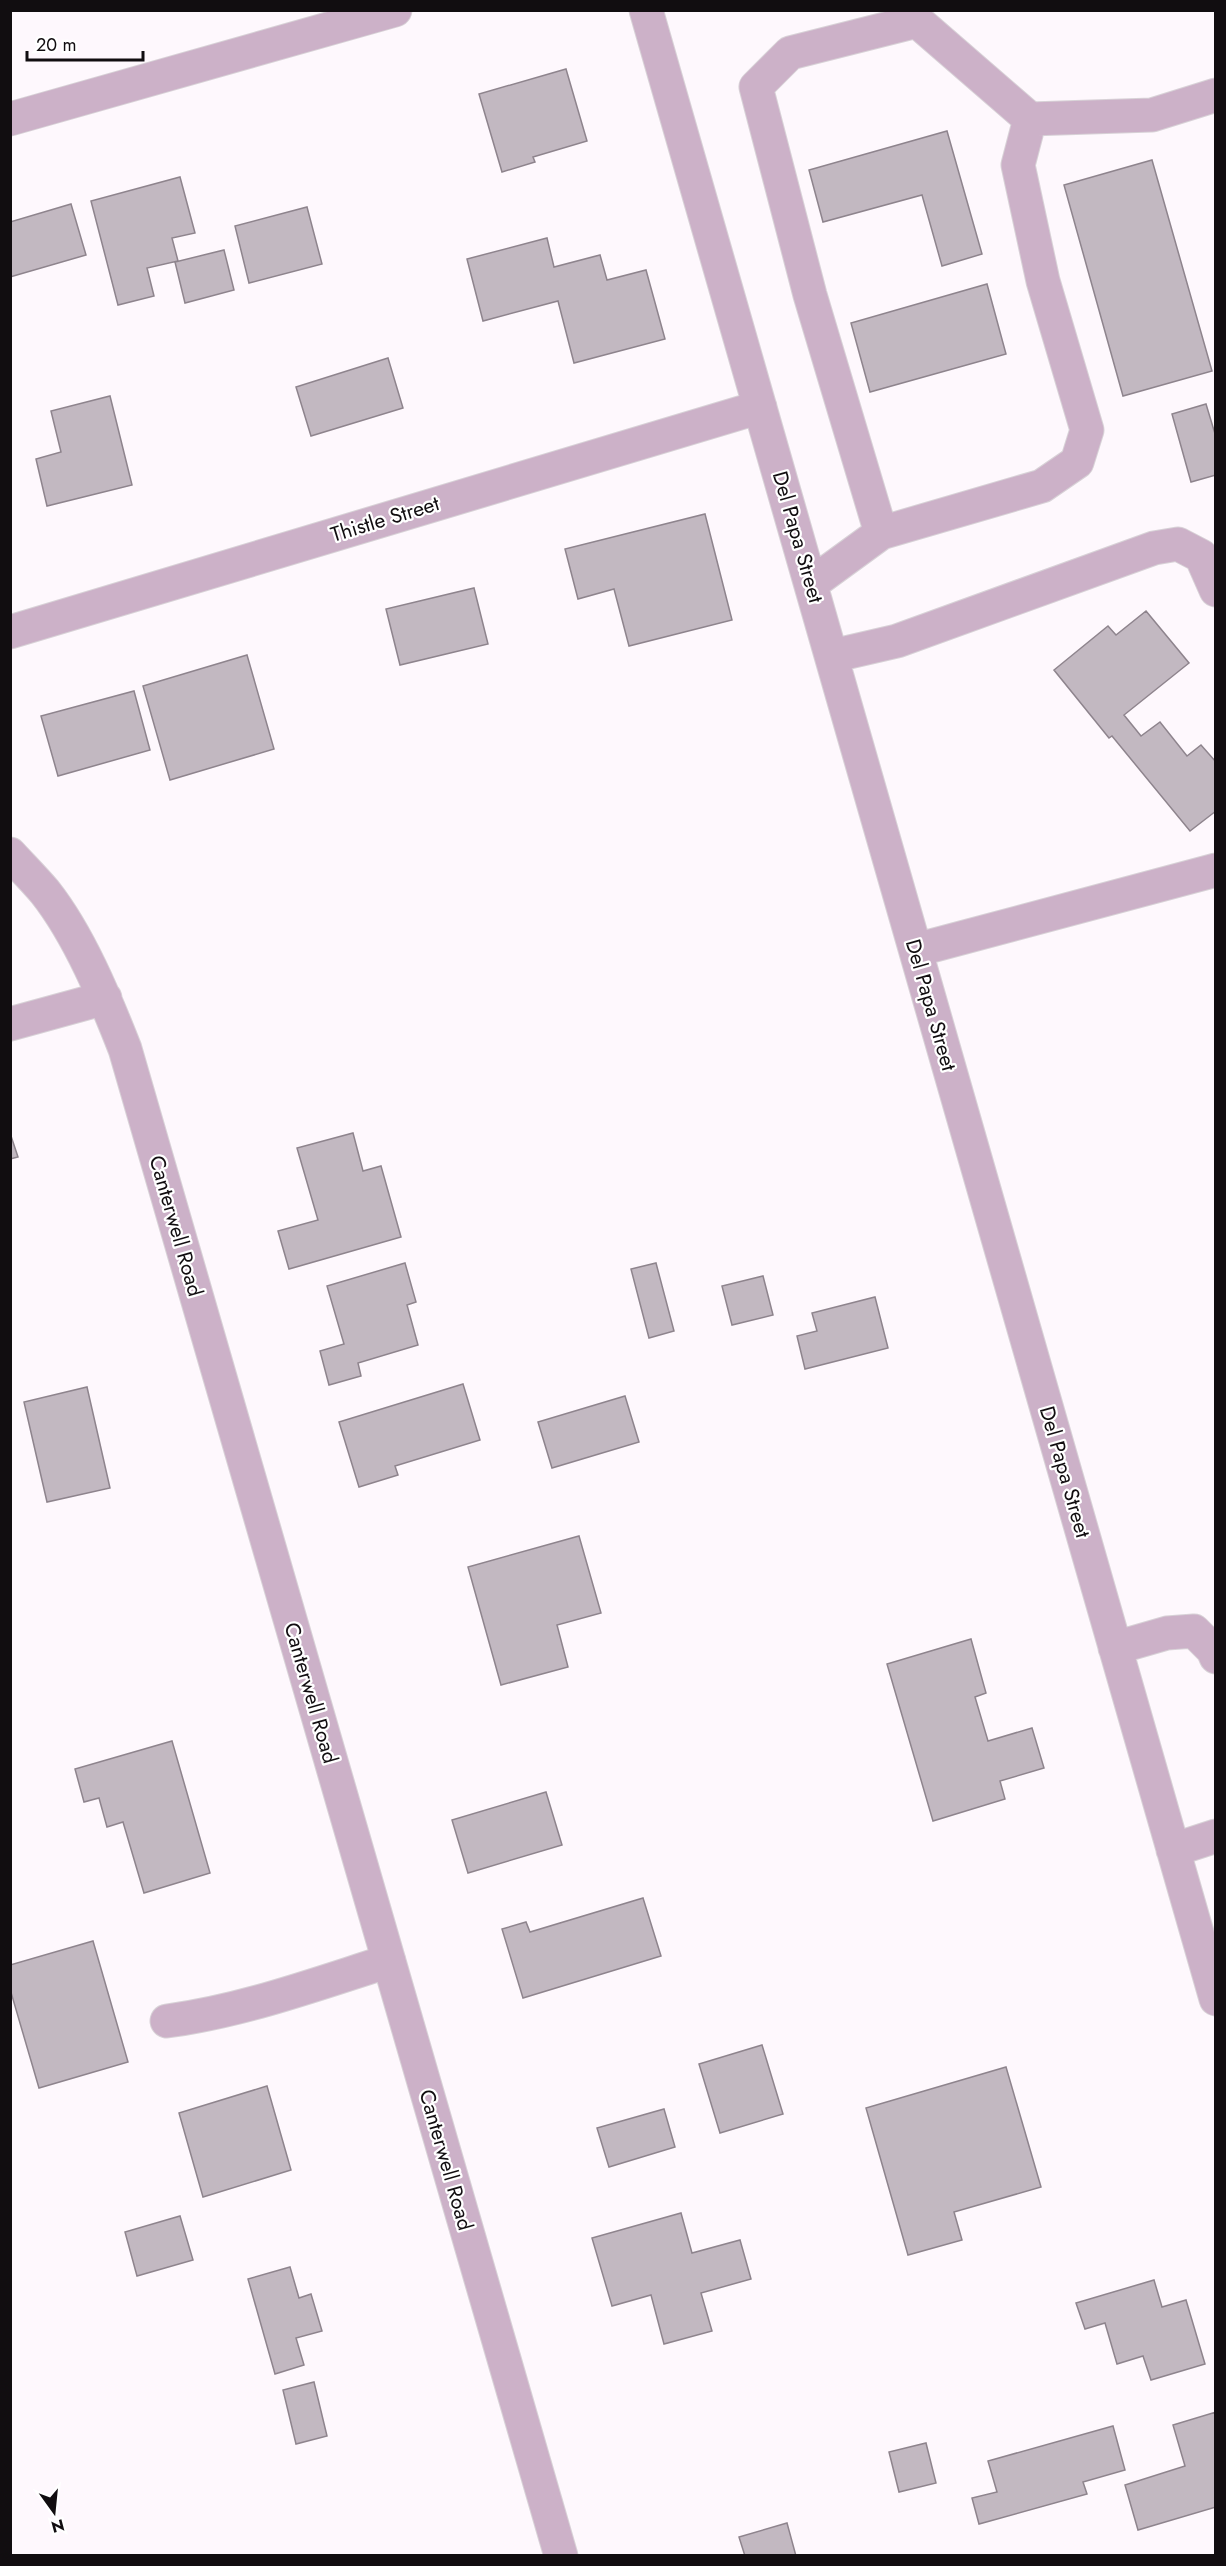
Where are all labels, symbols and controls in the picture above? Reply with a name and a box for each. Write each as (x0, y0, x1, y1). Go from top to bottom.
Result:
scale bar (27, 24, 142, 62)
text: 20 m (36, 32, 76, 58)
street label: Del Papa Street (765, 468, 831, 606)
street label: Thistle Street (327, 488, 443, 550)
street label: Del Papa Street (898, 936, 964, 1074)
street label: Canterwell Road (142, 1152, 210, 1300)
street label: Del Papa Street (1032, 1403, 1098, 1541)
street label: Canterwell Road (277, 1619, 345, 1767)
street label: Canterwell Road (412, 2086, 480, 2234)
north arrow (24, 2482, 84, 2542)
text: N (49, 2513, 67, 2539)

